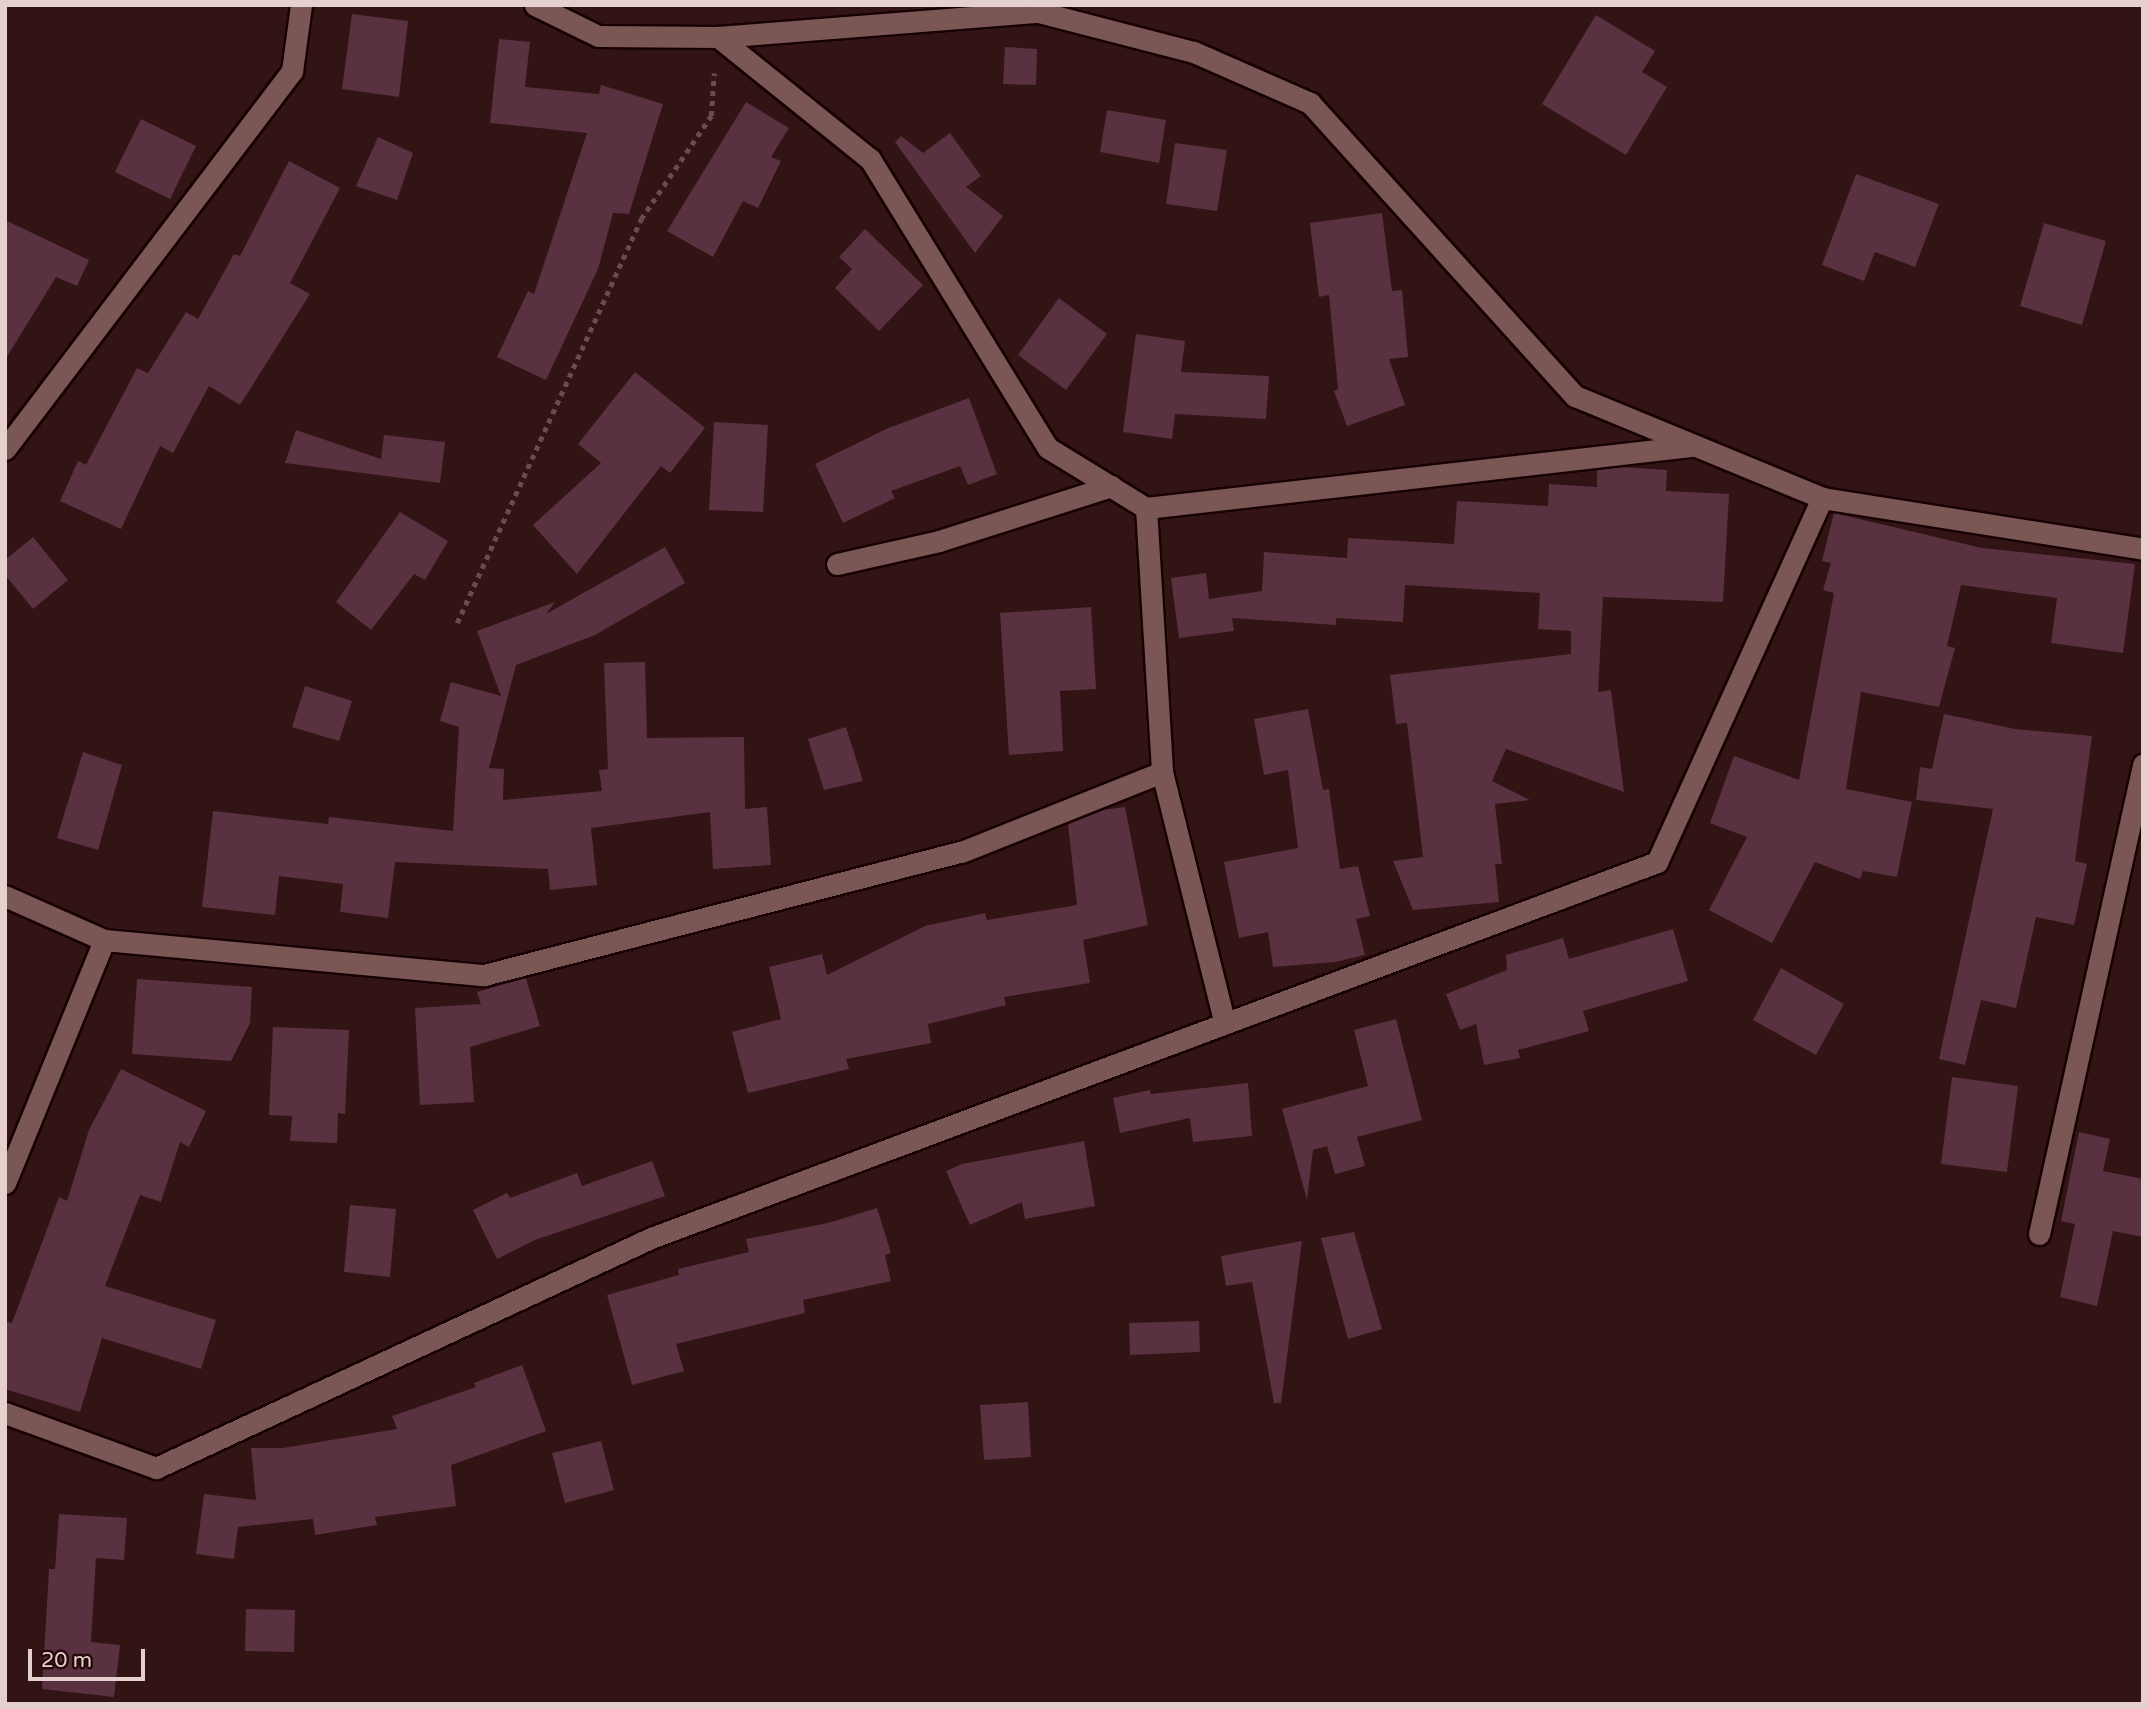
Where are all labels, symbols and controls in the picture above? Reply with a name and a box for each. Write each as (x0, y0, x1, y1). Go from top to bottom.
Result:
scale bar (32, 1636, 149, 1680)
text: 20 m (41, 1648, 92, 1673)

